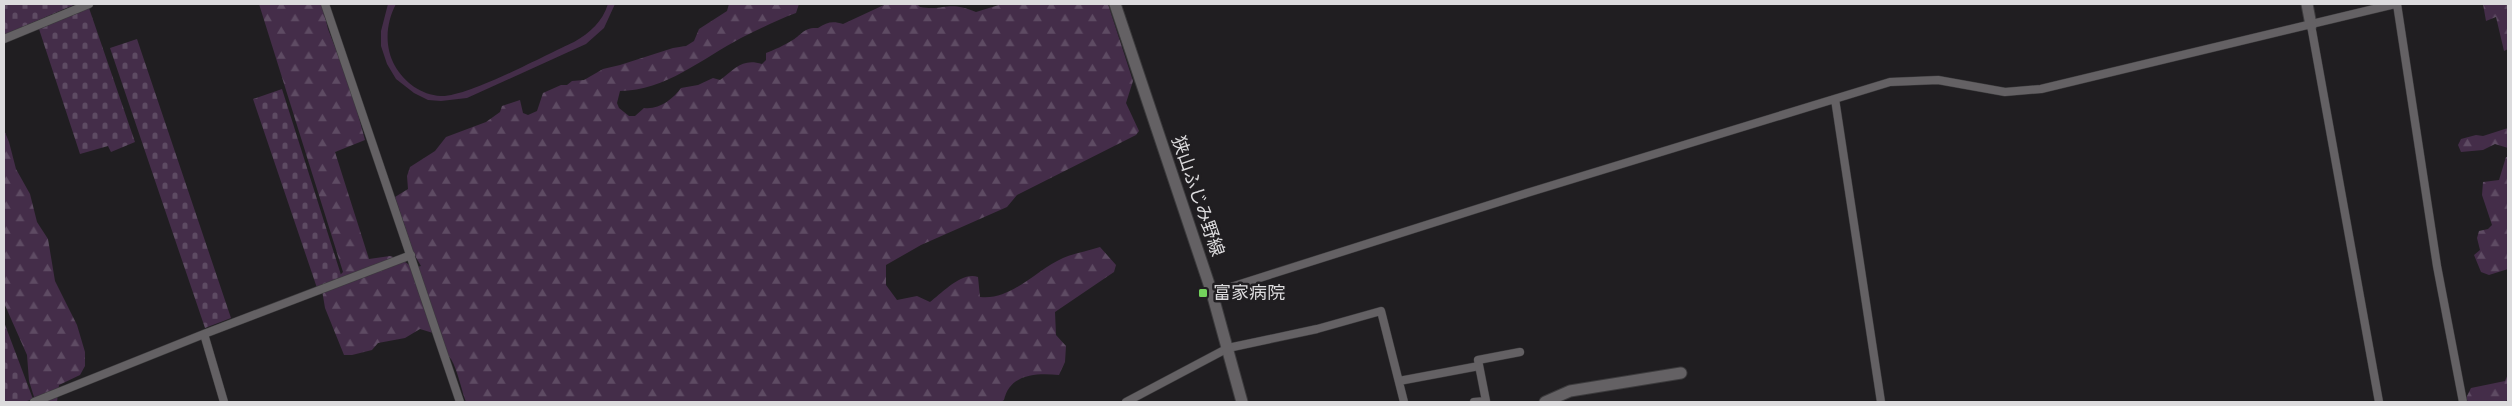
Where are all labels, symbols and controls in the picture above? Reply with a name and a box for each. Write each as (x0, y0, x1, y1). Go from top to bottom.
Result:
street label: 狭山ふじみ野線 (1167, 133, 1229, 259)
place label: 富家病院 (1213, 282, 1285, 304)
marker: 富家病院 (1197, 287, 1209, 299)

